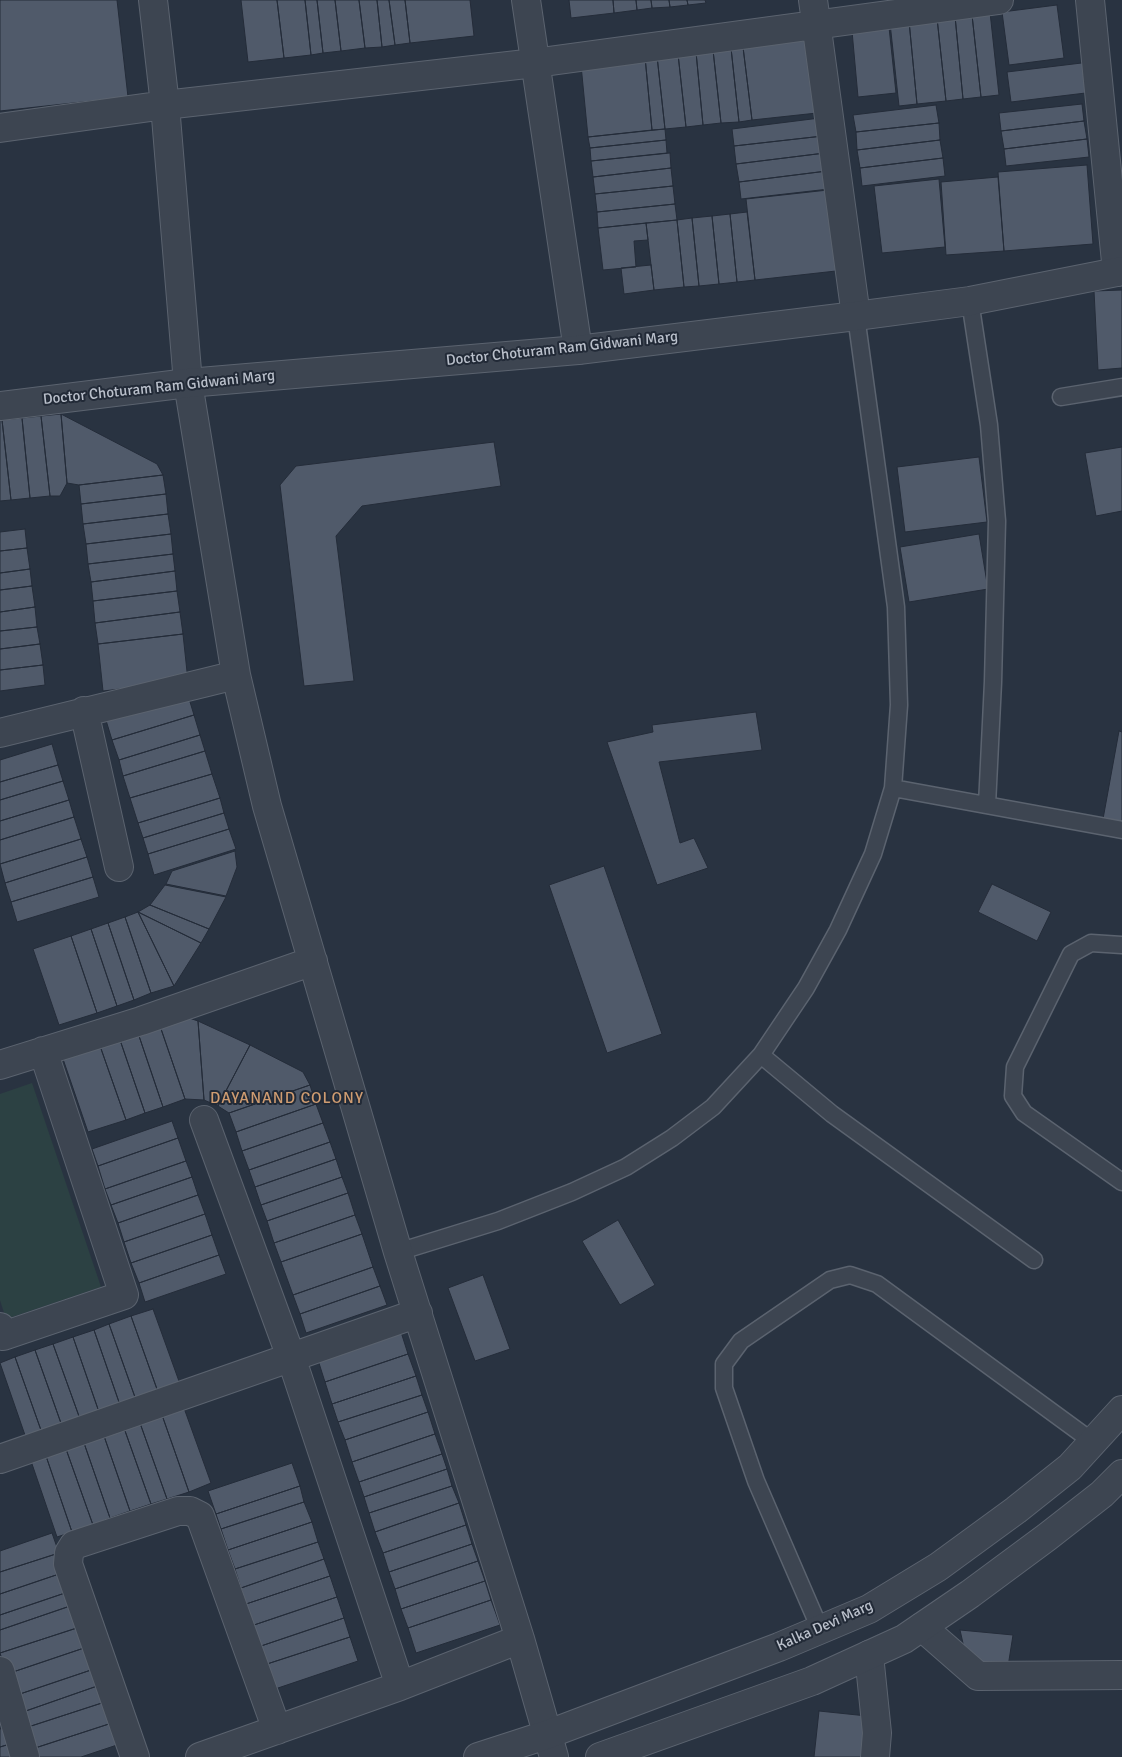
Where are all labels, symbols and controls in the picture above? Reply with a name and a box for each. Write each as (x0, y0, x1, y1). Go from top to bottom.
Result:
street label: Doctor Choturam Ram Gidwani Marg (445, 328, 679, 370)
street label: Doctor Choturam Ram Gidwani Marg (42, 367, 276, 409)
district label: DAYANAND COLONY (208, 1089, 366, 1109)
street label: Kalka Devi Marg (774, 1597, 876, 1655)

